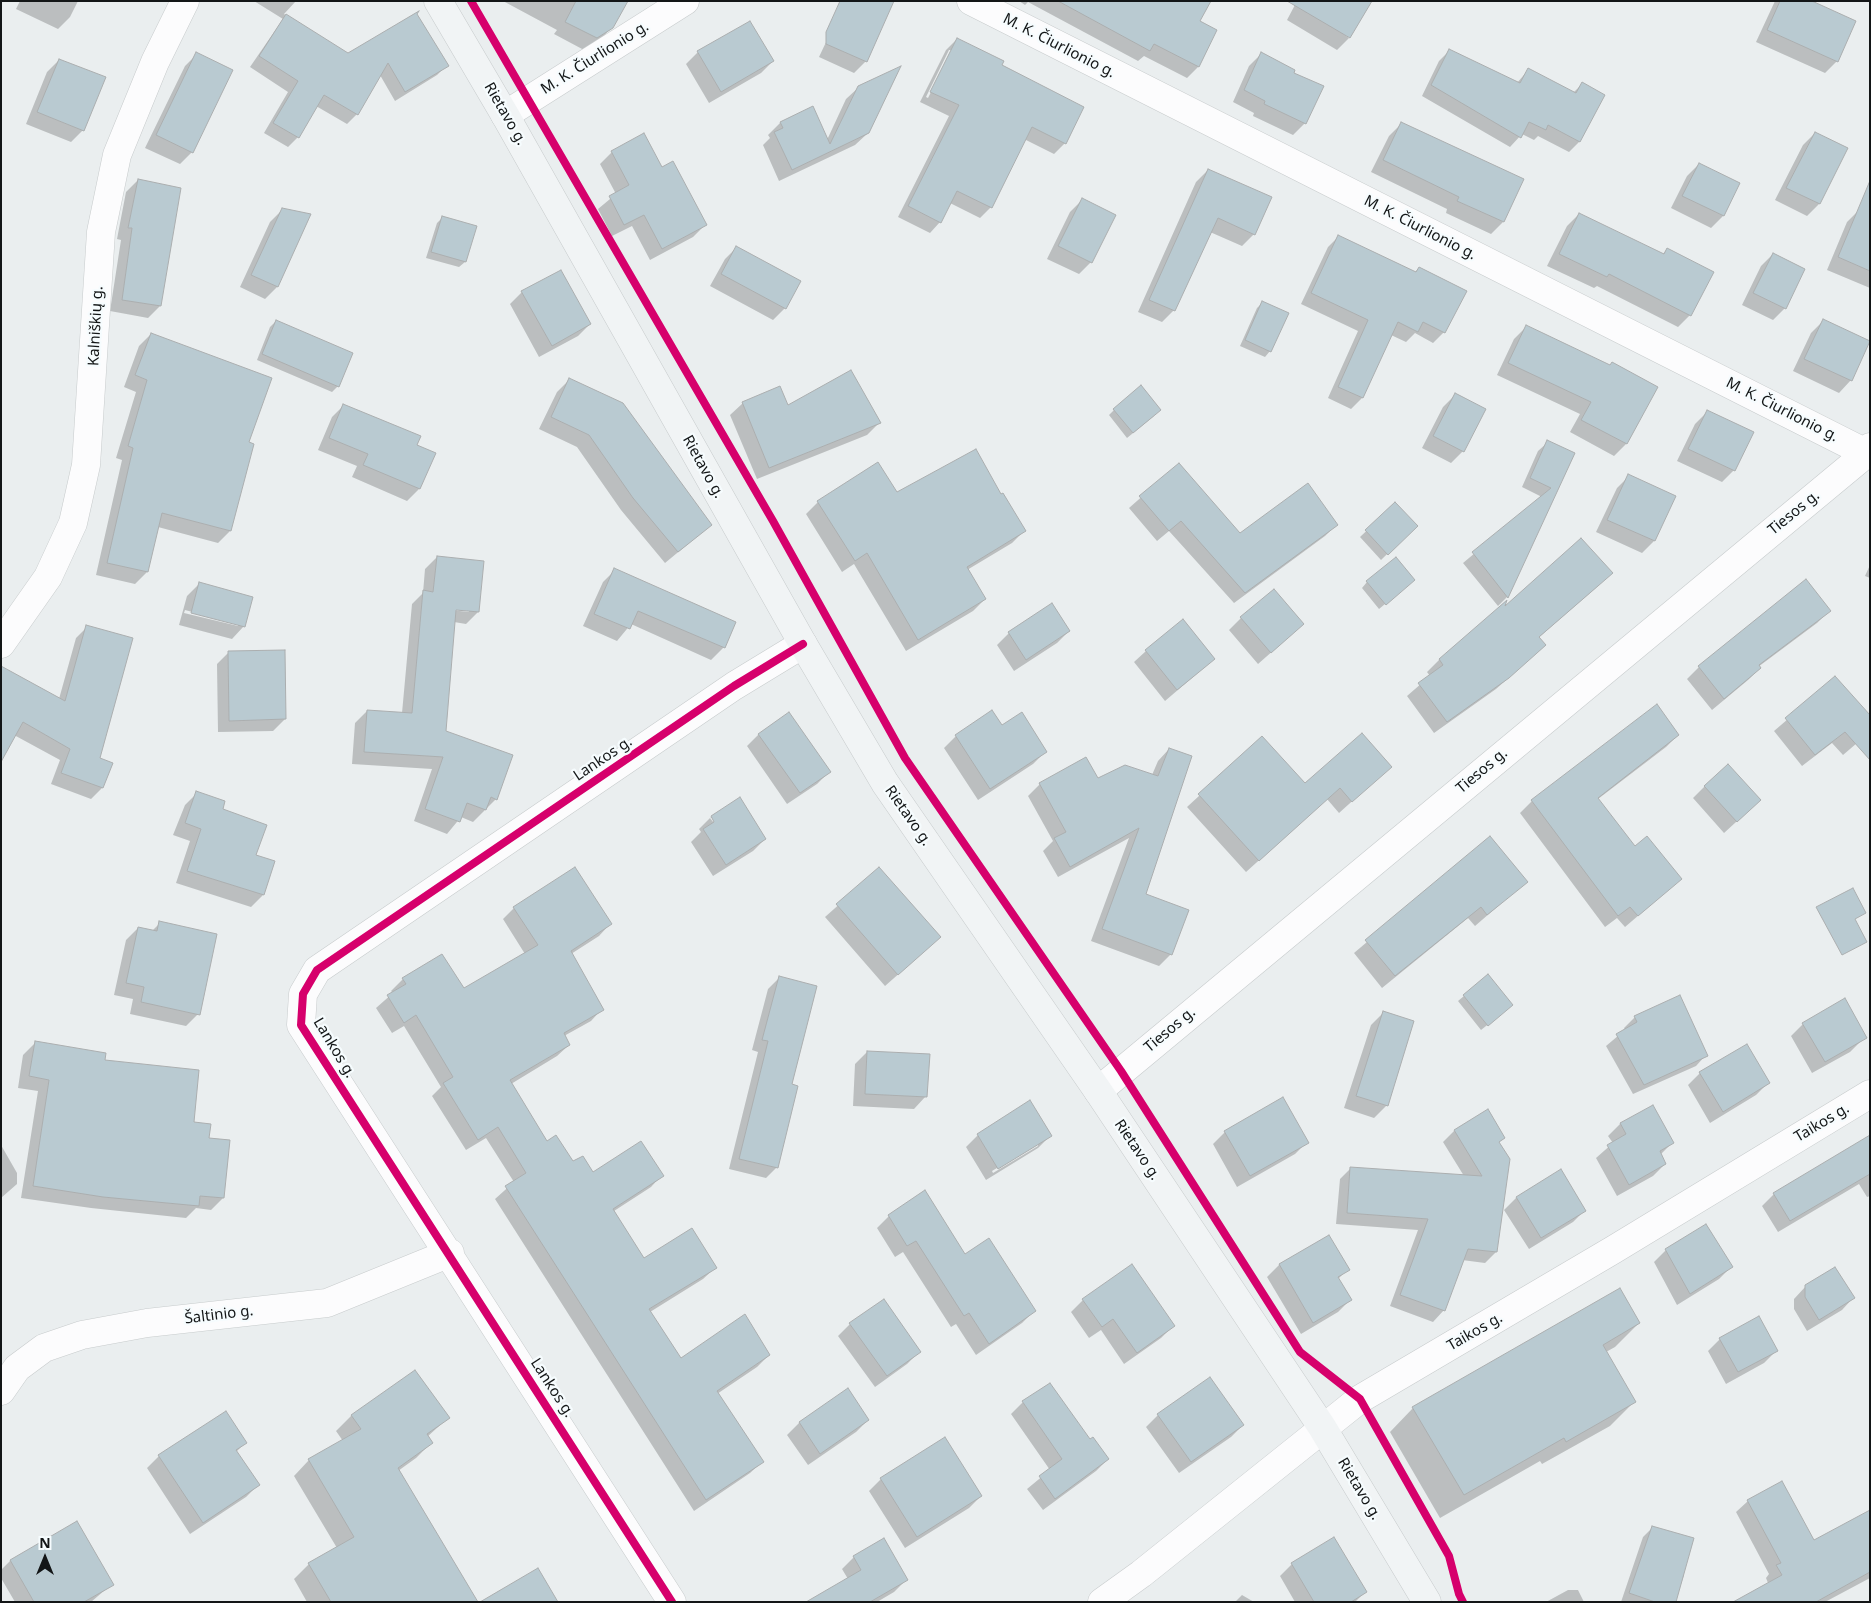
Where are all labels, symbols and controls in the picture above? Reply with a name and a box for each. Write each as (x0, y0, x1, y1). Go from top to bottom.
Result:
street label: M. K. Čiurlionio g. (1000, 10, 1118, 82)
street label: M. K. Čiurlionio g. (538, 18, 652, 98)
street label: Rietavo g. (480, 79, 530, 149)
street label: M. K. Čiurlionio g. (1361, 192, 1479, 264)
street label: Kalniškių g. (85, 285, 107, 367)
street label: M. K. Čiurlionio g. (1723, 374, 1841, 446)
street label: Rietavo g. (678, 432, 728, 502)
street label: Tiesos g. (1765, 487, 1823, 539)
street label: Lankos g. (570, 733, 636, 785)
street label: Tiesos g. (1453, 744, 1511, 798)
street label: Rietavo g. (881, 782, 935, 850)
street label: Tiesos g. (1141, 1003, 1199, 1057)
street label: Lankos g. (309, 1015, 359, 1081)
street label: Taikos g. (1791, 1100, 1853, 1146)
street label: Rietavo g. (1110, 1116, 1164, 1184)
street label: Šaltinio g. (184, 1302, 254, 1328)
street label: Taikos g. (1444, 1309, 1506, 1355)
street label: Lankos g. (526, 1355, 578, 1421)
street label: Rietavo g. (1333, 1455, 1385, 1523)
north arrow (20, 1533, 70, 1583)
text: N (39, 1533, 51, 1552)

